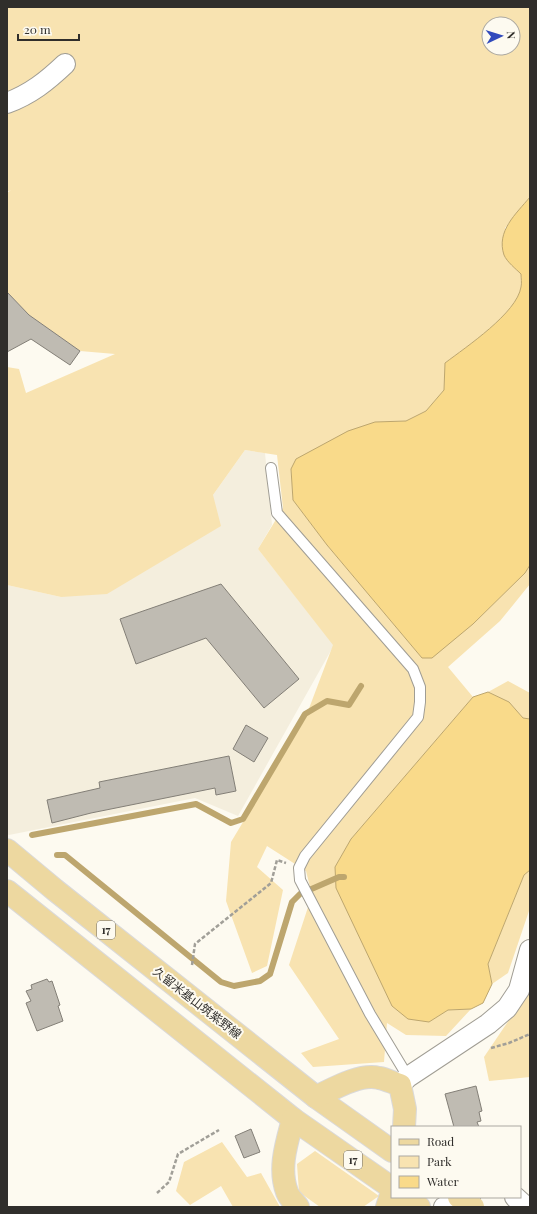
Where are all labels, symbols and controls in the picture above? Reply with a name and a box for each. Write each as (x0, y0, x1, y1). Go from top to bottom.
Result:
scale bar (18, 16, 79, 42)
north arrow (481, 16, 521, 56)
text: 20 m (24, 21, 51, 37)
text: N (504, 31, 519, 40)
road number: 17 (97, 921, 115, 939)
street label: 久留米基山筑紫野線 (150, 963, 245, 1042)
legend (391, 1126, 521, 1198)
text: Road (427, 1133, 454, 1149)
road number: 17 (344, 1151, 362, 1169)
text: Park (427, 1153, 452, 1169)
text: Water (426, 1173, 460, 1189)

